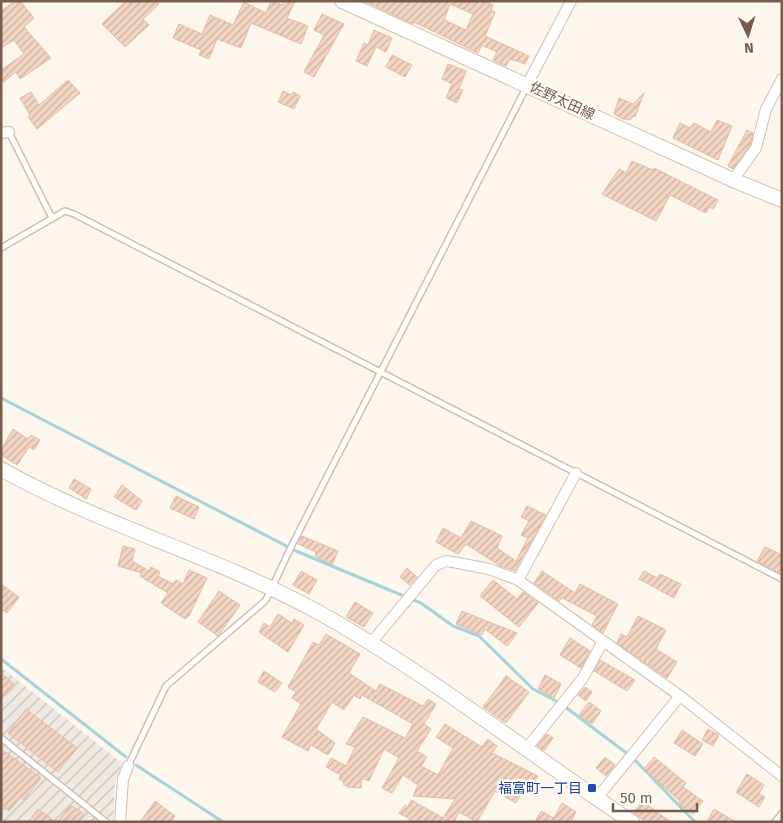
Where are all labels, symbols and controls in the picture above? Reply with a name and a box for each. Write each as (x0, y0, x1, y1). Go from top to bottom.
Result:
north arrow (723, 10, 773, 60)
text: N (744, 39, 754, 56)
street label: 佐野太田線 (527, 79, 597, 123)
place label: 福富町一丁目 (498, 780, 582, 797)
scale bar (613, 780, 697, 812)
marker: 福富町一丁目 (586, 782, 598, 794)
text: 50 m (620, 789, 653, 807)

